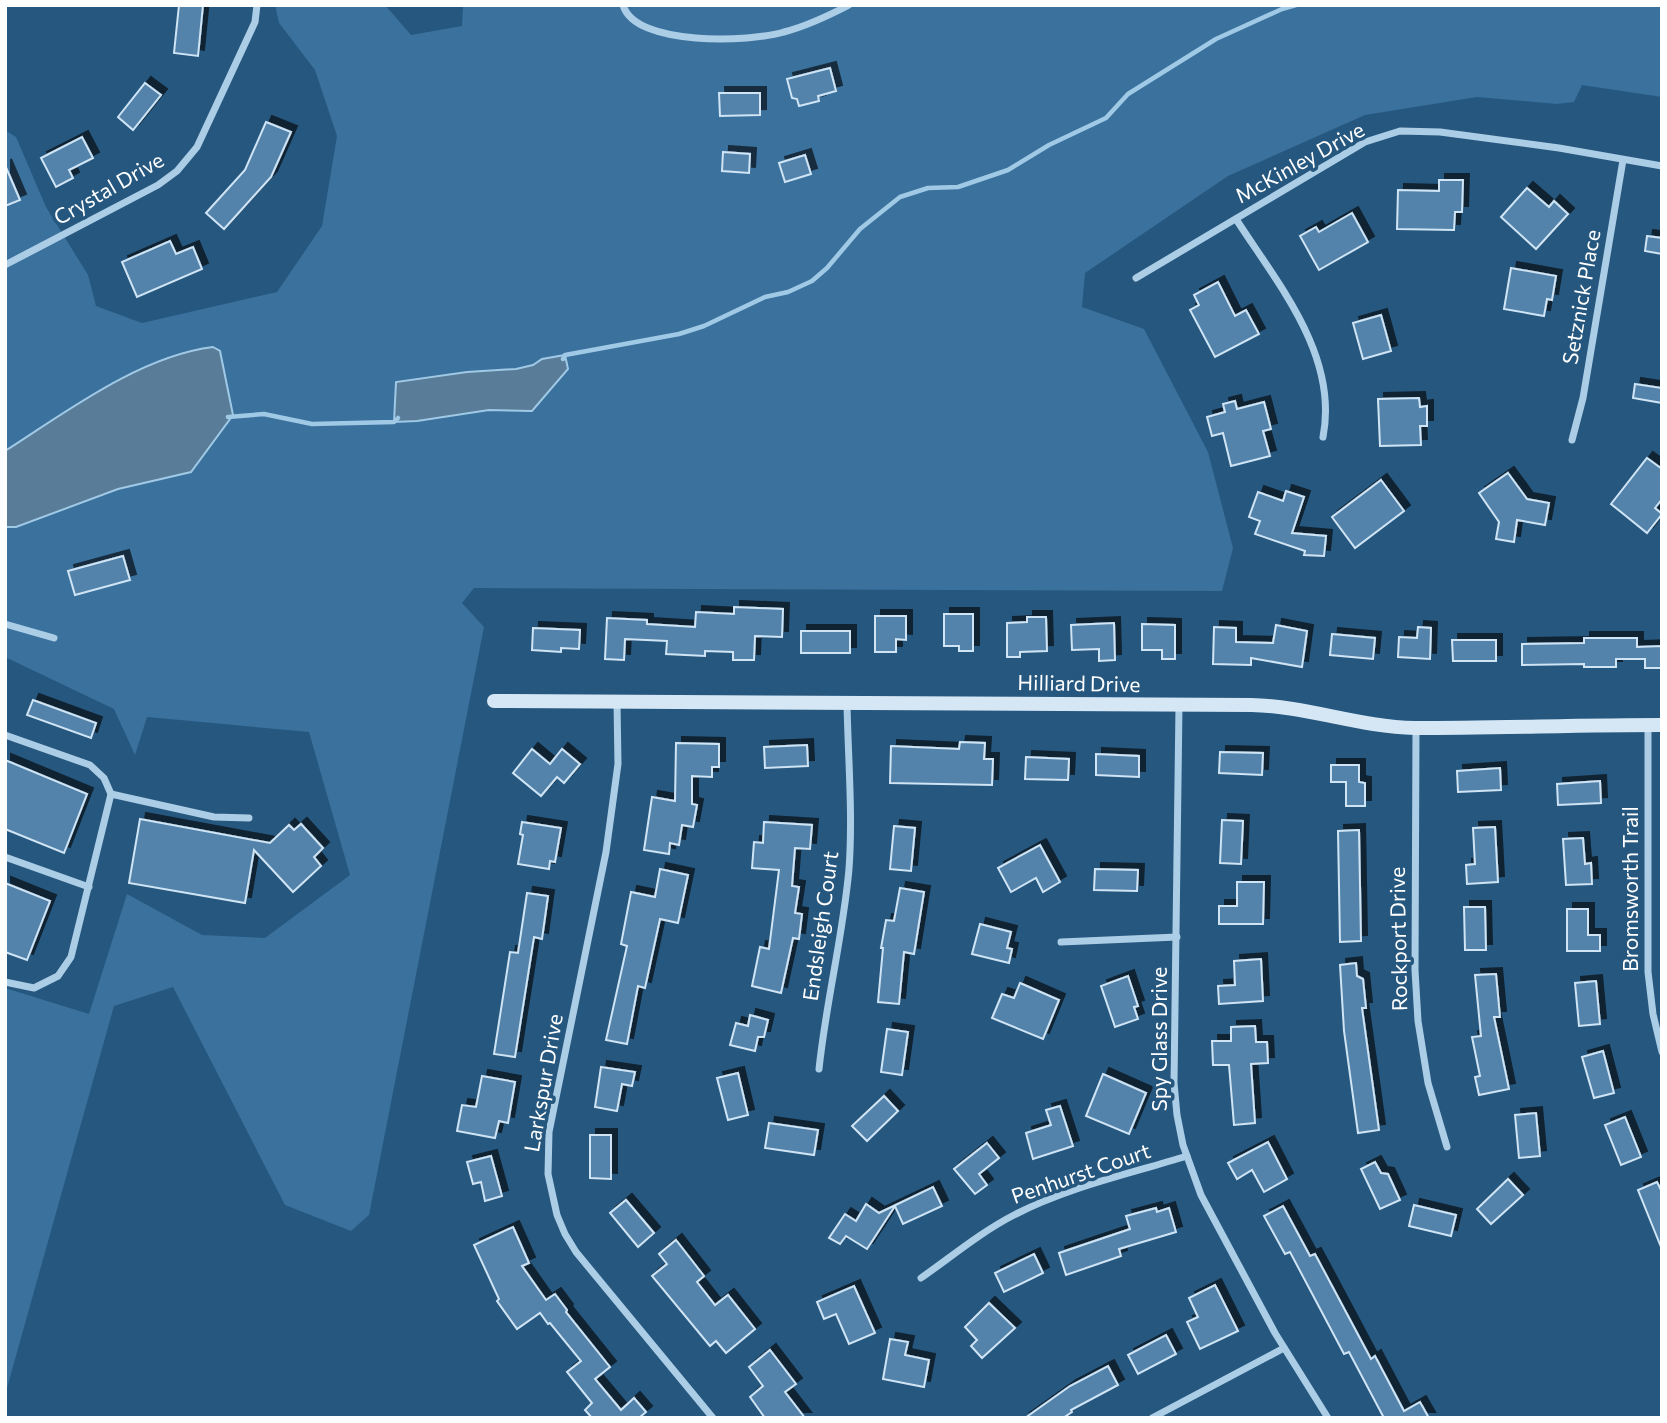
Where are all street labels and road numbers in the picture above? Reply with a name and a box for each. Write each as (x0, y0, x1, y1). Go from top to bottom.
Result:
street label: McKinley Drive (1230, 116, 1368, 207)
street label: Crystal Drive (49, 146, 168, 229)
street label: Setznick Place (1556, 227, 1605, 366)
street label: Hilliard Drive (1017, 669, 1141, 696)
street label: Bromsworth Trail (1617, 806, 1642, 972)
street label: Endsleigh Court (797, 849, 842, 1002)
street label: Rockport Drive (1384, 867, 1411, 1011)
street label: Spy Glass Drive (1146, 967, 1171, 1111)
street label: Larkspur Drive (518, 1012, 567, 1154)
street label: Penhurst Court (1008, 1137, 1153, 1208)

